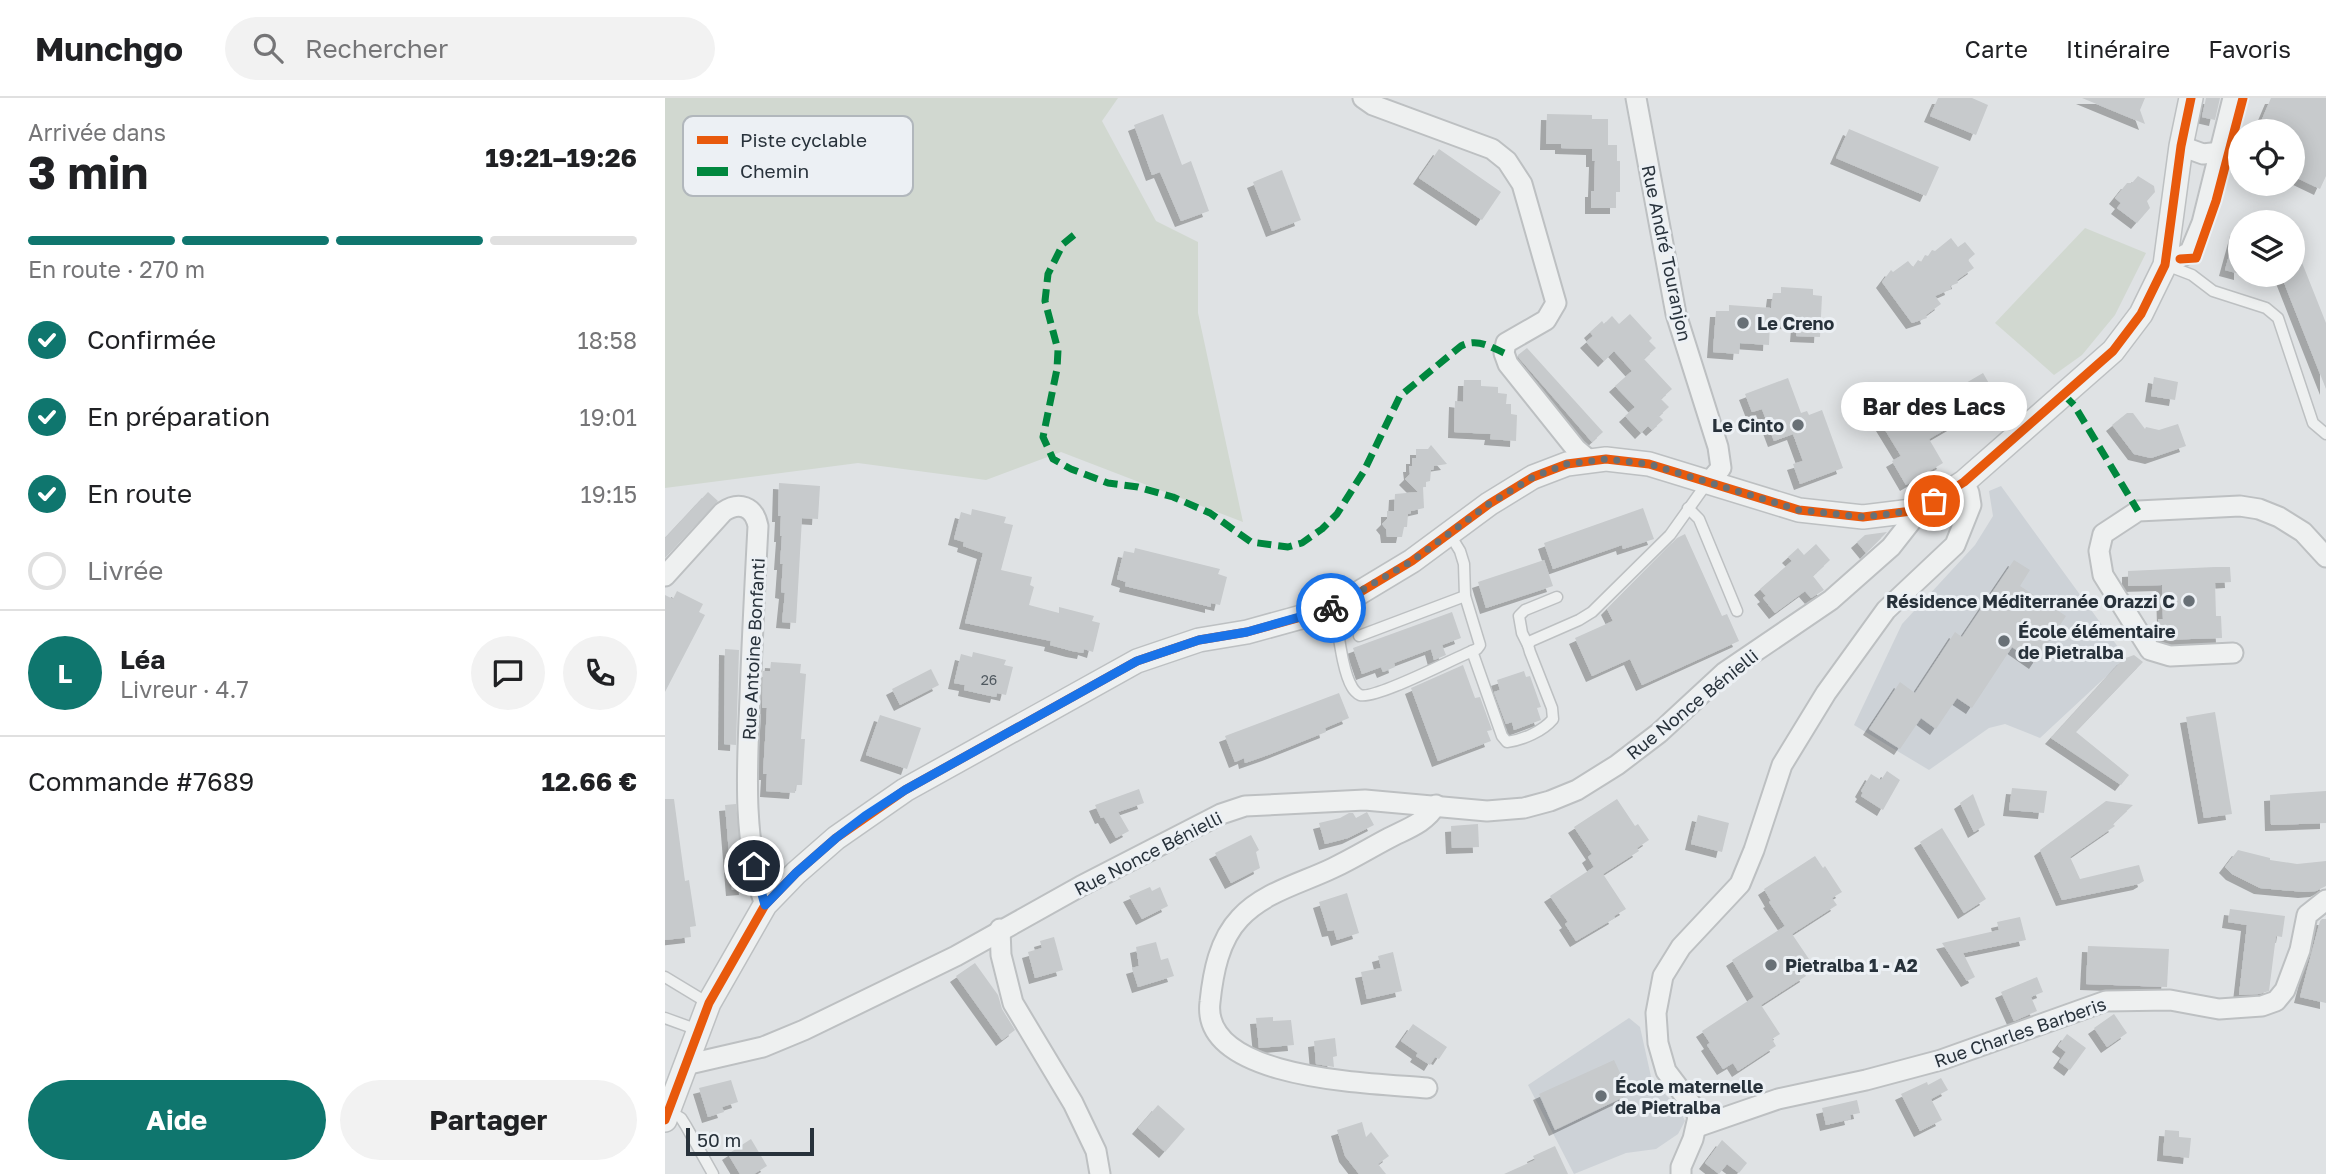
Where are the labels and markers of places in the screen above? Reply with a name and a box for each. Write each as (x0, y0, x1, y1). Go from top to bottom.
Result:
place label: Le Creno (1757, 312, 1834, 334)
marker: Le Creno (1735, 315, 1751, 331)
callout: Bar des Lacs (1841, 382, 2027, 431)
place label: Le Cinto (1712, 414, 1784, 436)
marker: Le Cinto (1790, 417, 1806, 433)
pin (1904, 471, 1964, 531)
place label: Résidence Méditerranée Orazzi C (1886, 590, 2175, 612)
marker: Résidence Méditerranée Orazzi C (2181, 593, 2197, 609)
place label: École élémentaire de Pietralba (2018, 620, 2176, 663)
marker: École élémentaire de Pietralba (1996, 633, 2012, 649)
pin (724, 836, 784, 896)
place label: Pietralba 1 - A2 (1785, 954, 1918, 976)
marker: Pietralba 1 - A2 (1763, 957, 1779, 973)
place label: École maternelle de Pietralba (1615, 1075, 1764, 1118)
marker: École maternelle de Pietralba (1593, 1088, 1609, 1104)

